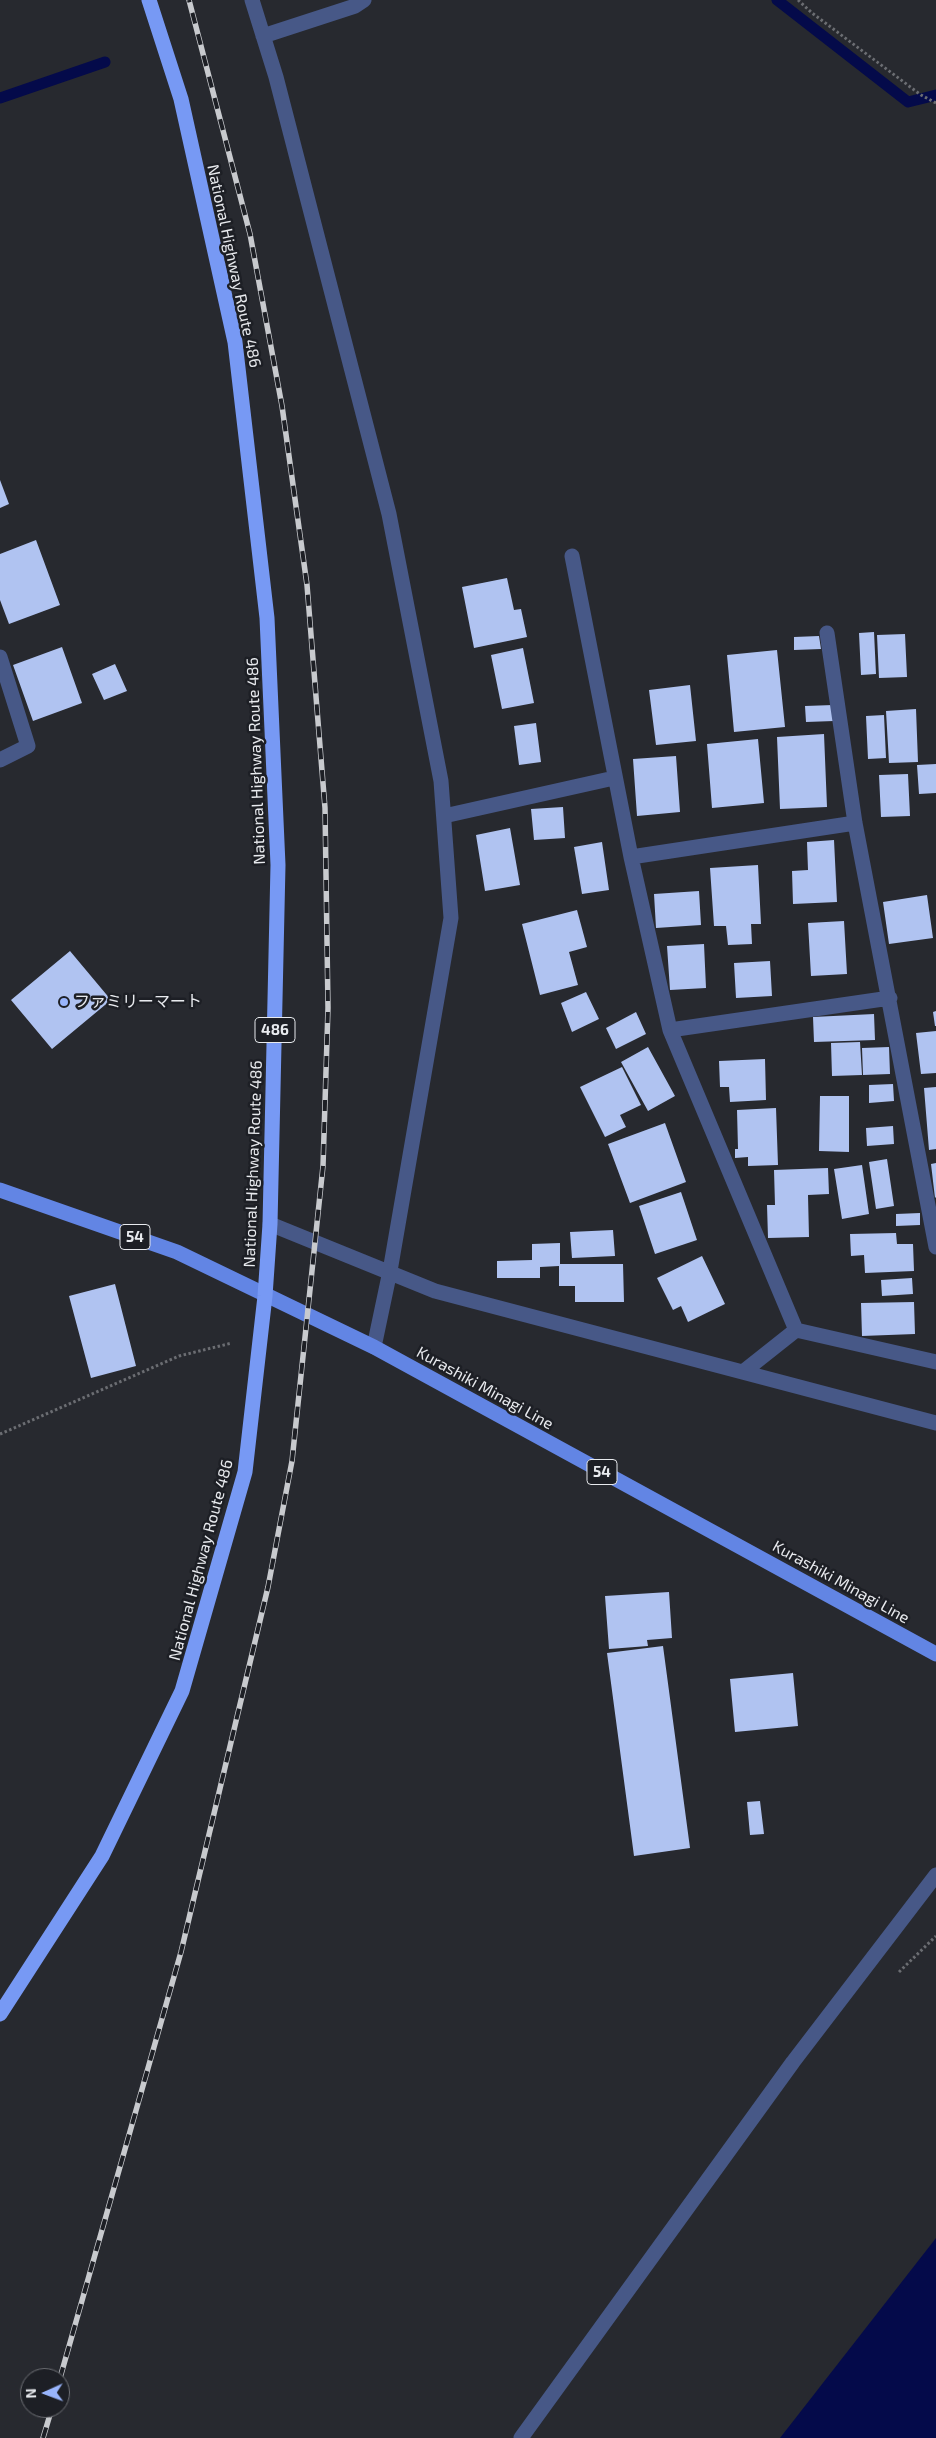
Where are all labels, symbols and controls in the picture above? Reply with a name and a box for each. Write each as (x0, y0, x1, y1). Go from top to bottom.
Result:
street label: National Highway Route 486 (203, 163, 265, 369)
street label: National Highway Route 486 (243, 657, 269, 865)
place label: ファミリーマート (74, 992, 202, 1012)
marker: ファミリーマート (58, 996, 70, 1008)
road number: 486 (255, 1018, 295, 1042)
street label: National Highway Route 486 (240, 1060, 266, 1268)
road number: 54 (120, 1224, 150, 1250)
street label: Kurashiki Minagi Line (413, 1342, 557, 1434)
street label: National Highway Route 486 (165, 1457, 237, 1663)
road number: 54 (587, 1460, 617, 1484)
street label: Kurashiki Minagi Line (769, 1536, 913, 1628)
north arrow (20, 2368, 70, 2418)
text: N (22, 2388, 39, 2399)

